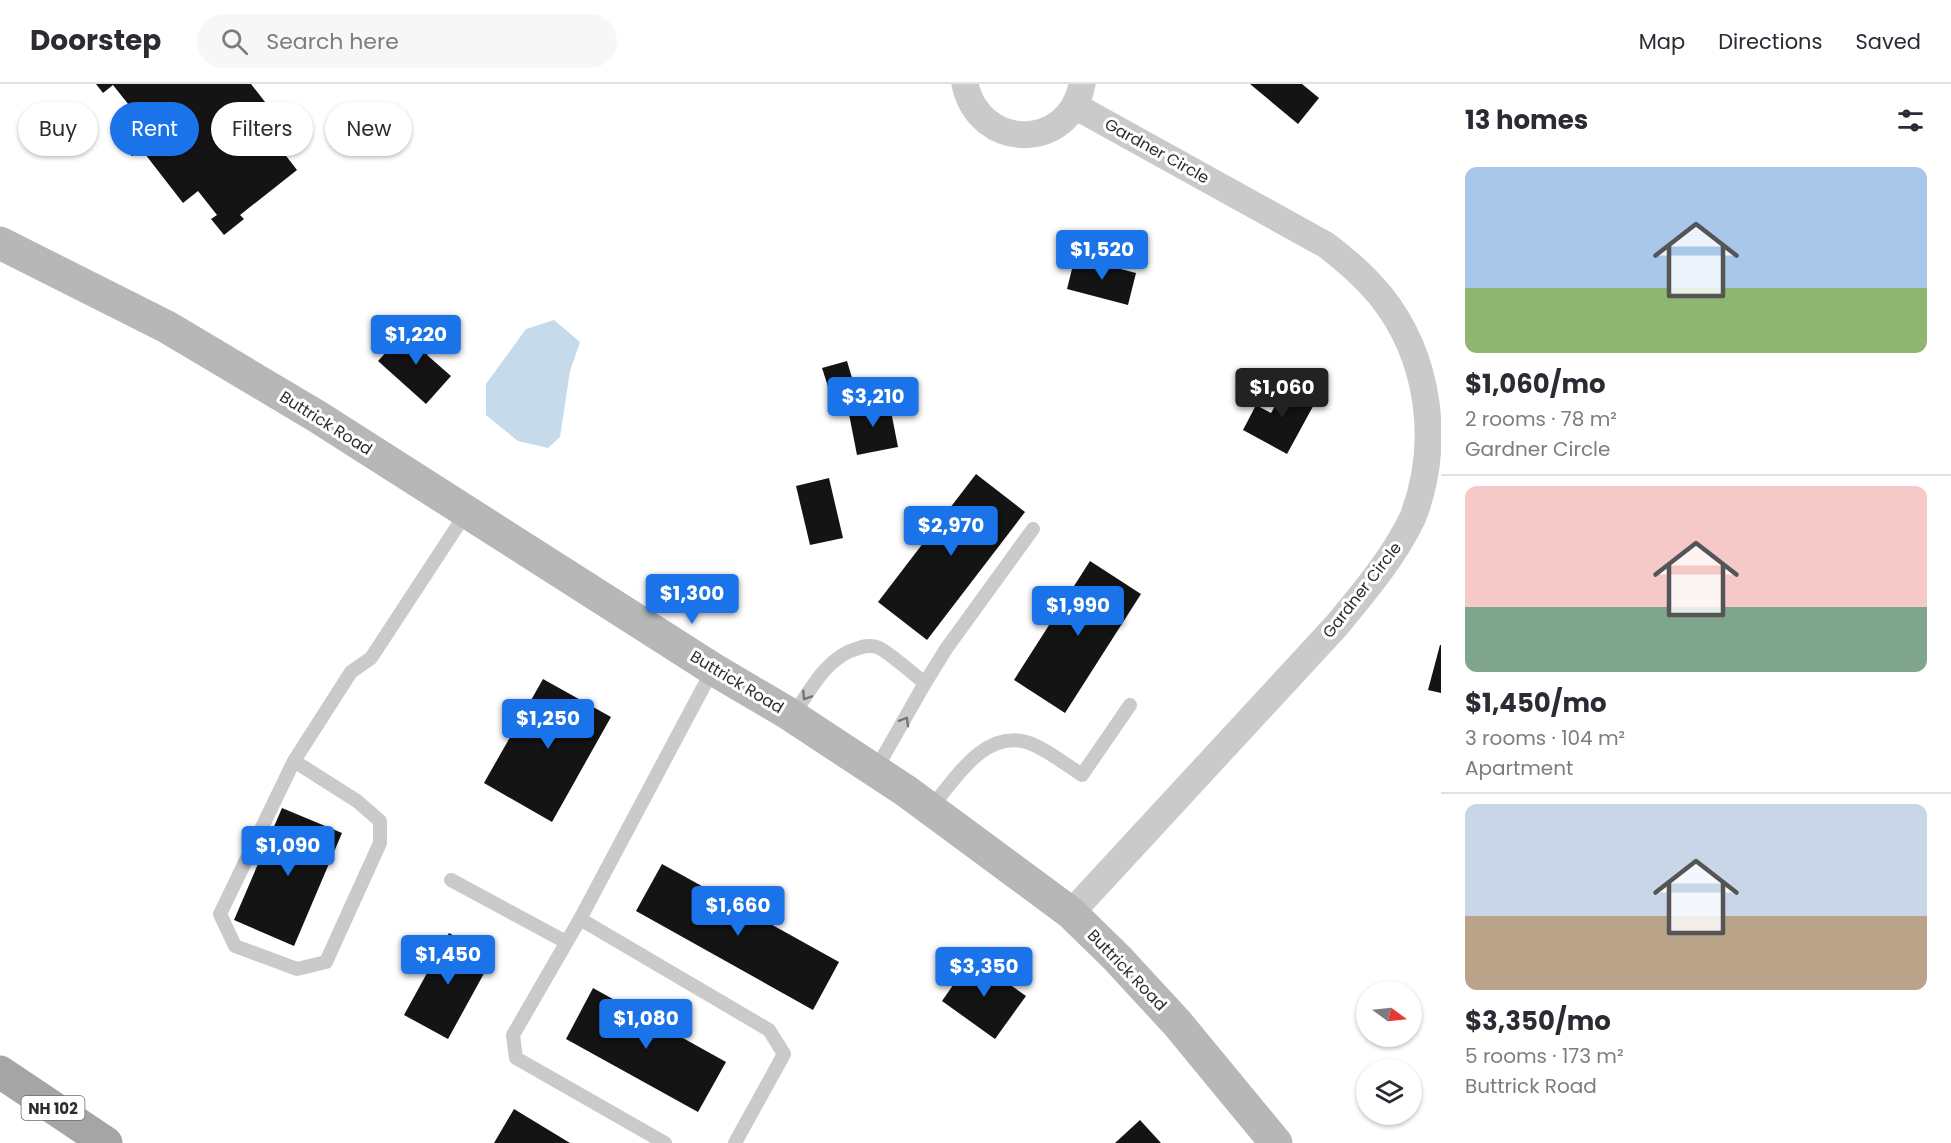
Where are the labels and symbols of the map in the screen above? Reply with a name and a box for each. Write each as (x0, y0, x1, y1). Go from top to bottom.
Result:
street label: Gardner Circle (1101, 113, 1213, 189)
pin: $1,520 (1053, 230, 1151, 281)
pin: $1,220 (367, 315, 465, 366)
pin: $1,060 (1233, 368, 1331, 419)
pin: $3,210 (824, 377, 922, 428)
street label: Buttrick Road (275, 385, 377, 461)
pin: $2,970 (902, 506, 1000, 557)
street label: Gardner Circle (1317, 537, 1407, 643)
pin: $1,300 (643, 574, 741, 625)
pin: $1,990 (1029, 586, 1127, 637)
street label: Buttrick Road (686, 645, 788, 719)
one-way arrow (802, 689, 813, 700)
pin: $1,250 (499, 699, 597, 750)
one-way arrow (898, 717, 909, 727)
pin: $1,090 (239, 826, 337, 877)
pin: $1,660 (689, 886, 787, 937)
street label: Buttrick Road (1082, 924, 1172, 1016)
pin: $1,450 (399, 935, 497, 986)
pin: $3,350 (935, 947, 1033, 998)
north arrow (1356, 981, 1422, 1047)
pin: $1,080 (597, 999, 695, 1050)
road number: NH 102 (22, 1096, 84, 1120)

